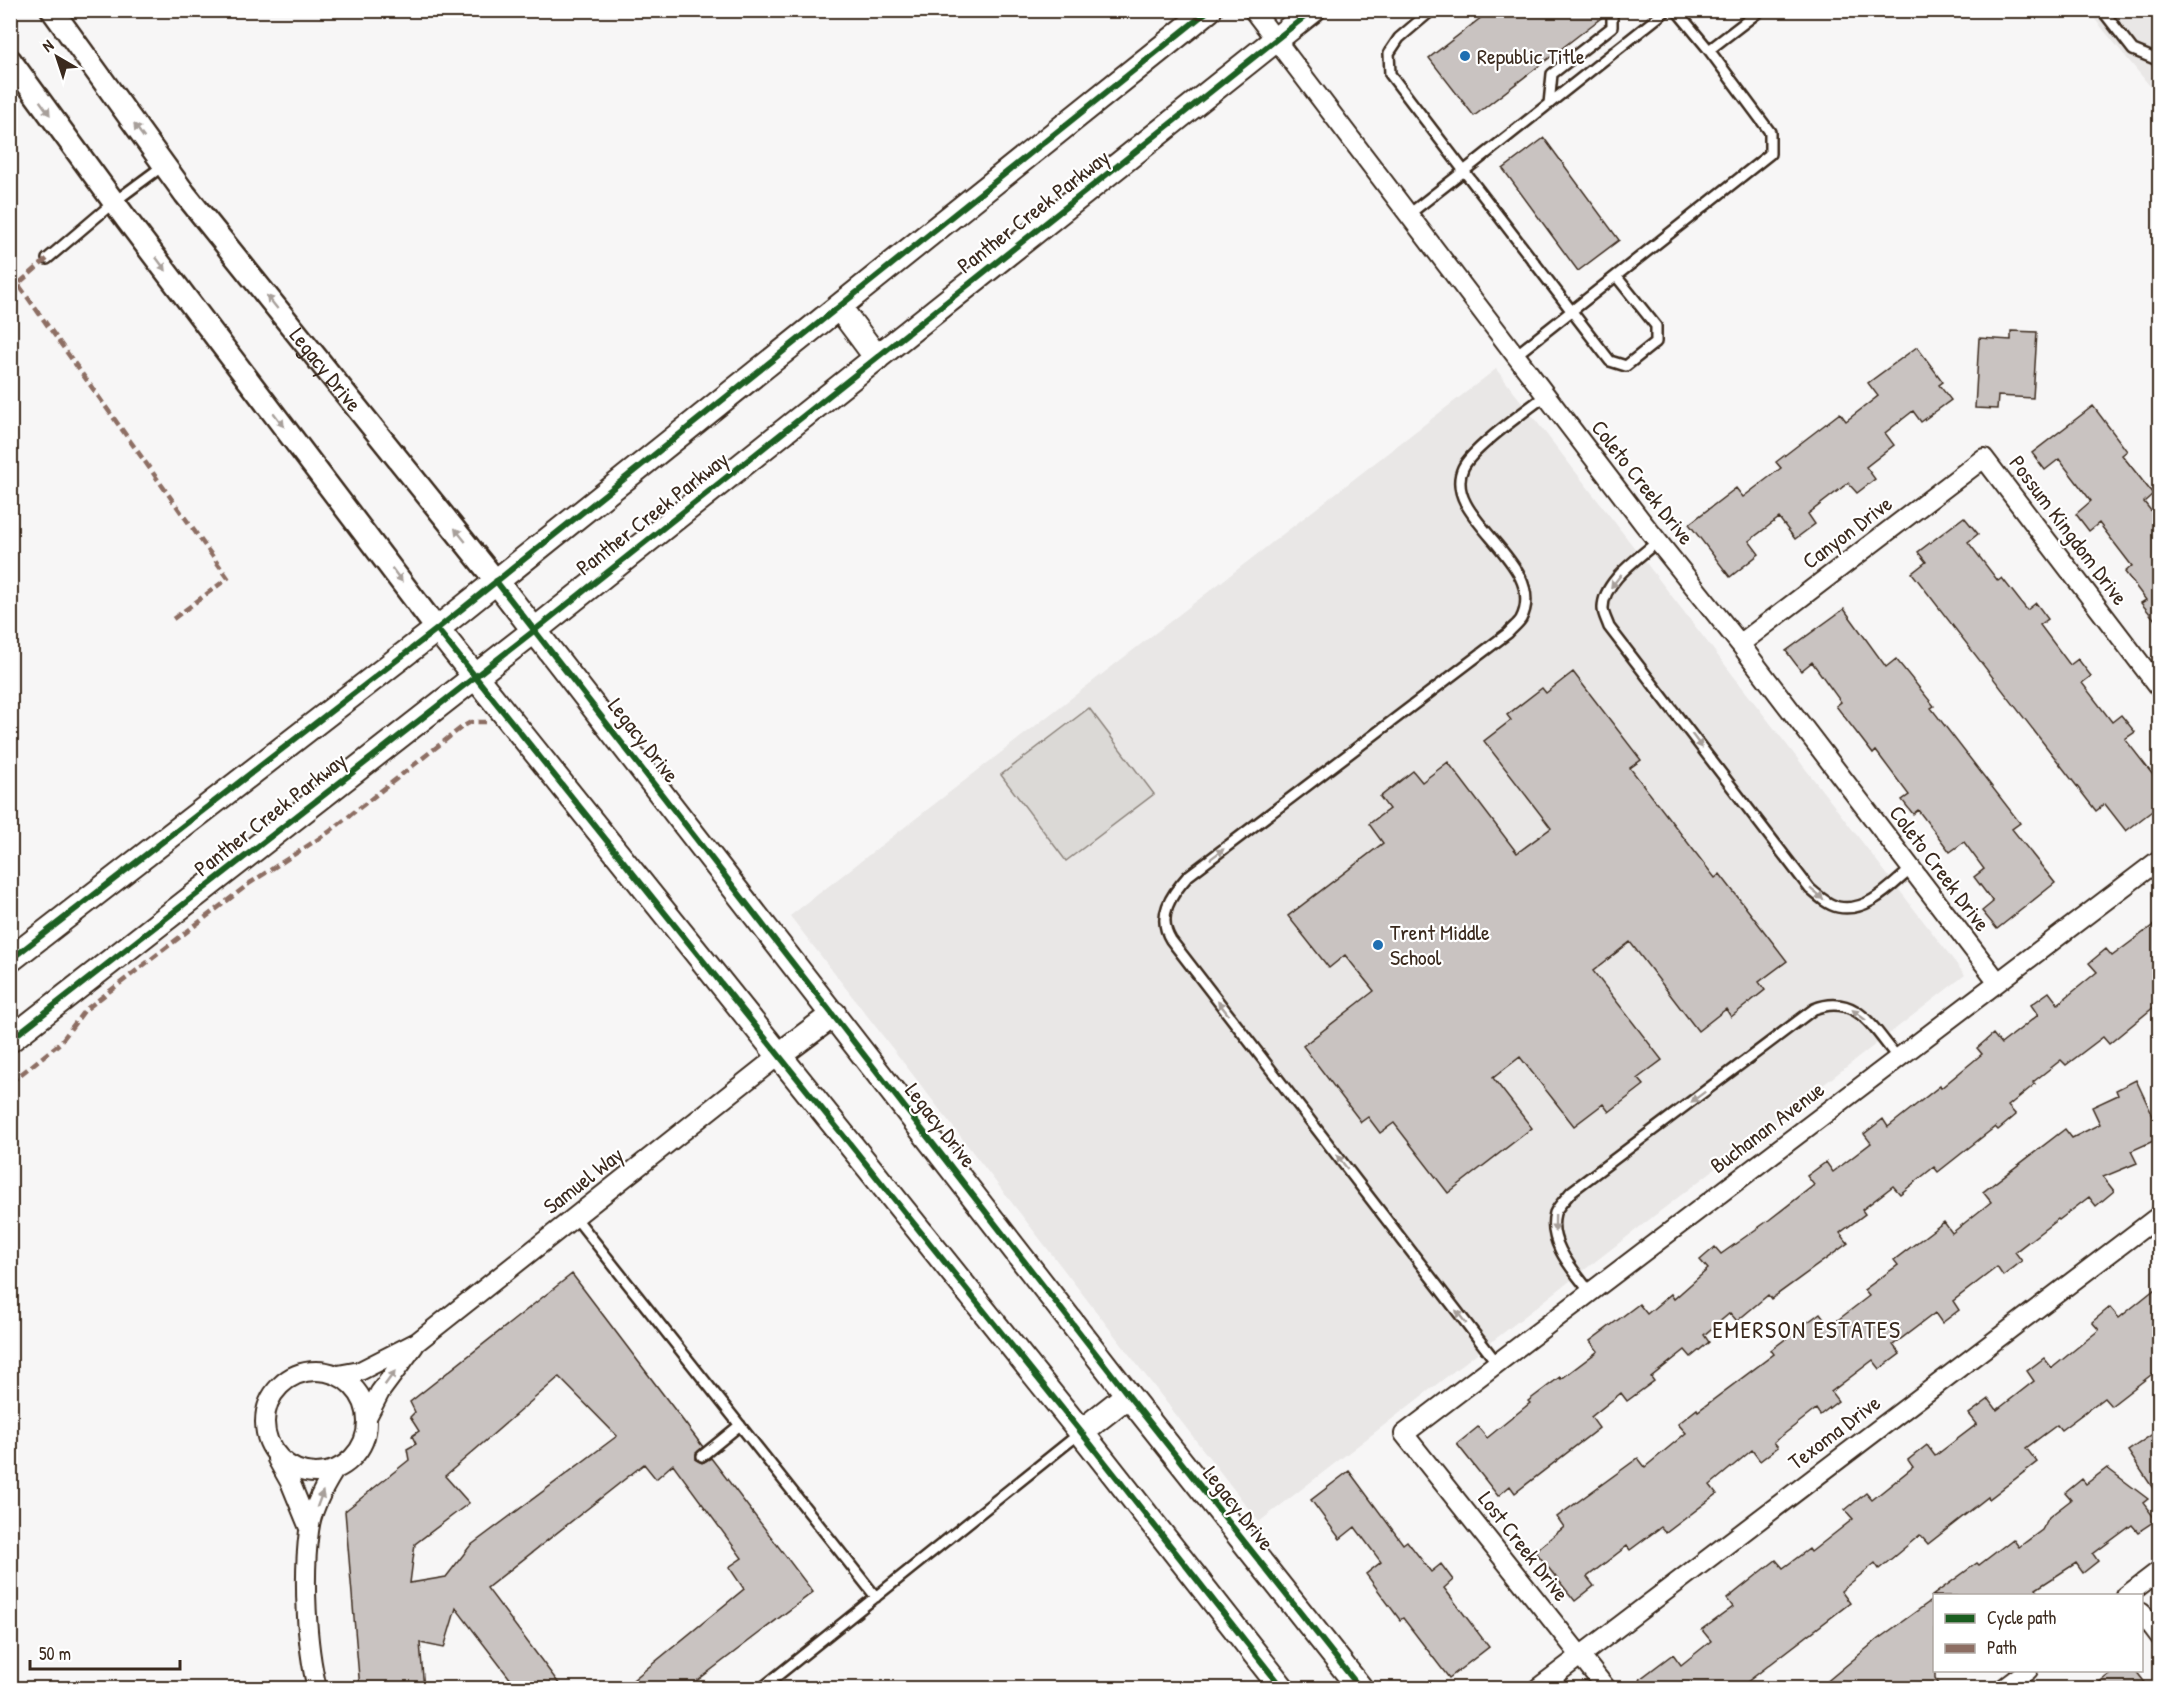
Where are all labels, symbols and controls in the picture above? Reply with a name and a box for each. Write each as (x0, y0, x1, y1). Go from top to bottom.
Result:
north arrow (27, 27, 87, 87)
text: N (37, 34, 58, 57)
place label: Republic Title (1477, 41, 1585, 71)
marker: Republic Title (1458, 49, 1472, 63)
one-way arrow (39, 99, 51, 115)
one-way arrow (133, 124, 145, 140)
street label: Panther Creek Parkway (951, 142, 1115, 280)
one-way arrow (154, 257, 166, 272)
one-way arrow (265, 294, 278, 310)
street label: Legacy Drive (283, 321, 369, 418)
one-way arrow (272, 412, 284, 427)
street label: Coleto Creek Drive (1585, 413, 1701, 551)
street label: Panther Creek Parkway (570, 444, 734, 582)
street label: Possum Kingdom Drive (2003, 449, 2135, 611)
street label: Canyon Drive (1796, 488, 1898, 576)
one-way arrow (454, 528, 466, 543)
one-way arrow (390, 567, 403, 583)
one-way arrow (1609, 573, 1622, 589)
street label: Legacy Drive (601, 691, 687, 789)
one-way arrow (1691, 733, 1703, 749)
street label: Panther Creek Parkway (188, 745, 352, 883)
street label: Coleto Creek Drive (1883, 799, 1997, 937)
one-way arrow (1209, 848, 1224, 860)
one-way arrow (1809, 888, 1825, 901)
place label: Trent Middle School (1390, 917, 1490, 972)
marker: Trent Middle School (1371, 938, 1385, 952)
one-way arrow (1218, 1000, 1230, 1015)
one-way arrow (1851, 1008, 1867, 1021)
street label: Buchanan Avenue (1704, 1074, 1830, 1180)
street label: Legacy Drive (898, 1076, 984, 1174)
one-way arrow (1690, 1090, 1705, 1102)
street label: Samuel Way (537, 1139, 629, 1221)
one-way arrow (1336, 1154, 1349, 1170)
one-way arrow (1550, 1214, 1560, 1233)
one-way arrow (1456, 1309, 1468, 1324)
district label: EMERSON ESTATES (1713, 1313, 1901, 1345)
one-way arrow (384, 1371, 396, 1386)
street label: Texoma Drive (1782, 1387, 1886, 1476)
street label: Legacy Drive (1196, 1459, 1282, 1557)
street label: Lost Creek Drive (1472, 1485, 1577, 1607)
one-way arrow (316, 1490, 325, 1508)
legend (1933, 1594, 2143, 1672)
text: Cycle path (1987, 1605, 2057, 1630)
scale bar (30, 1633, 180, 1671)
text: Path (1987, 1635, 2017, 1660)
text: 50 m (39, 1641, 71, 1666)

